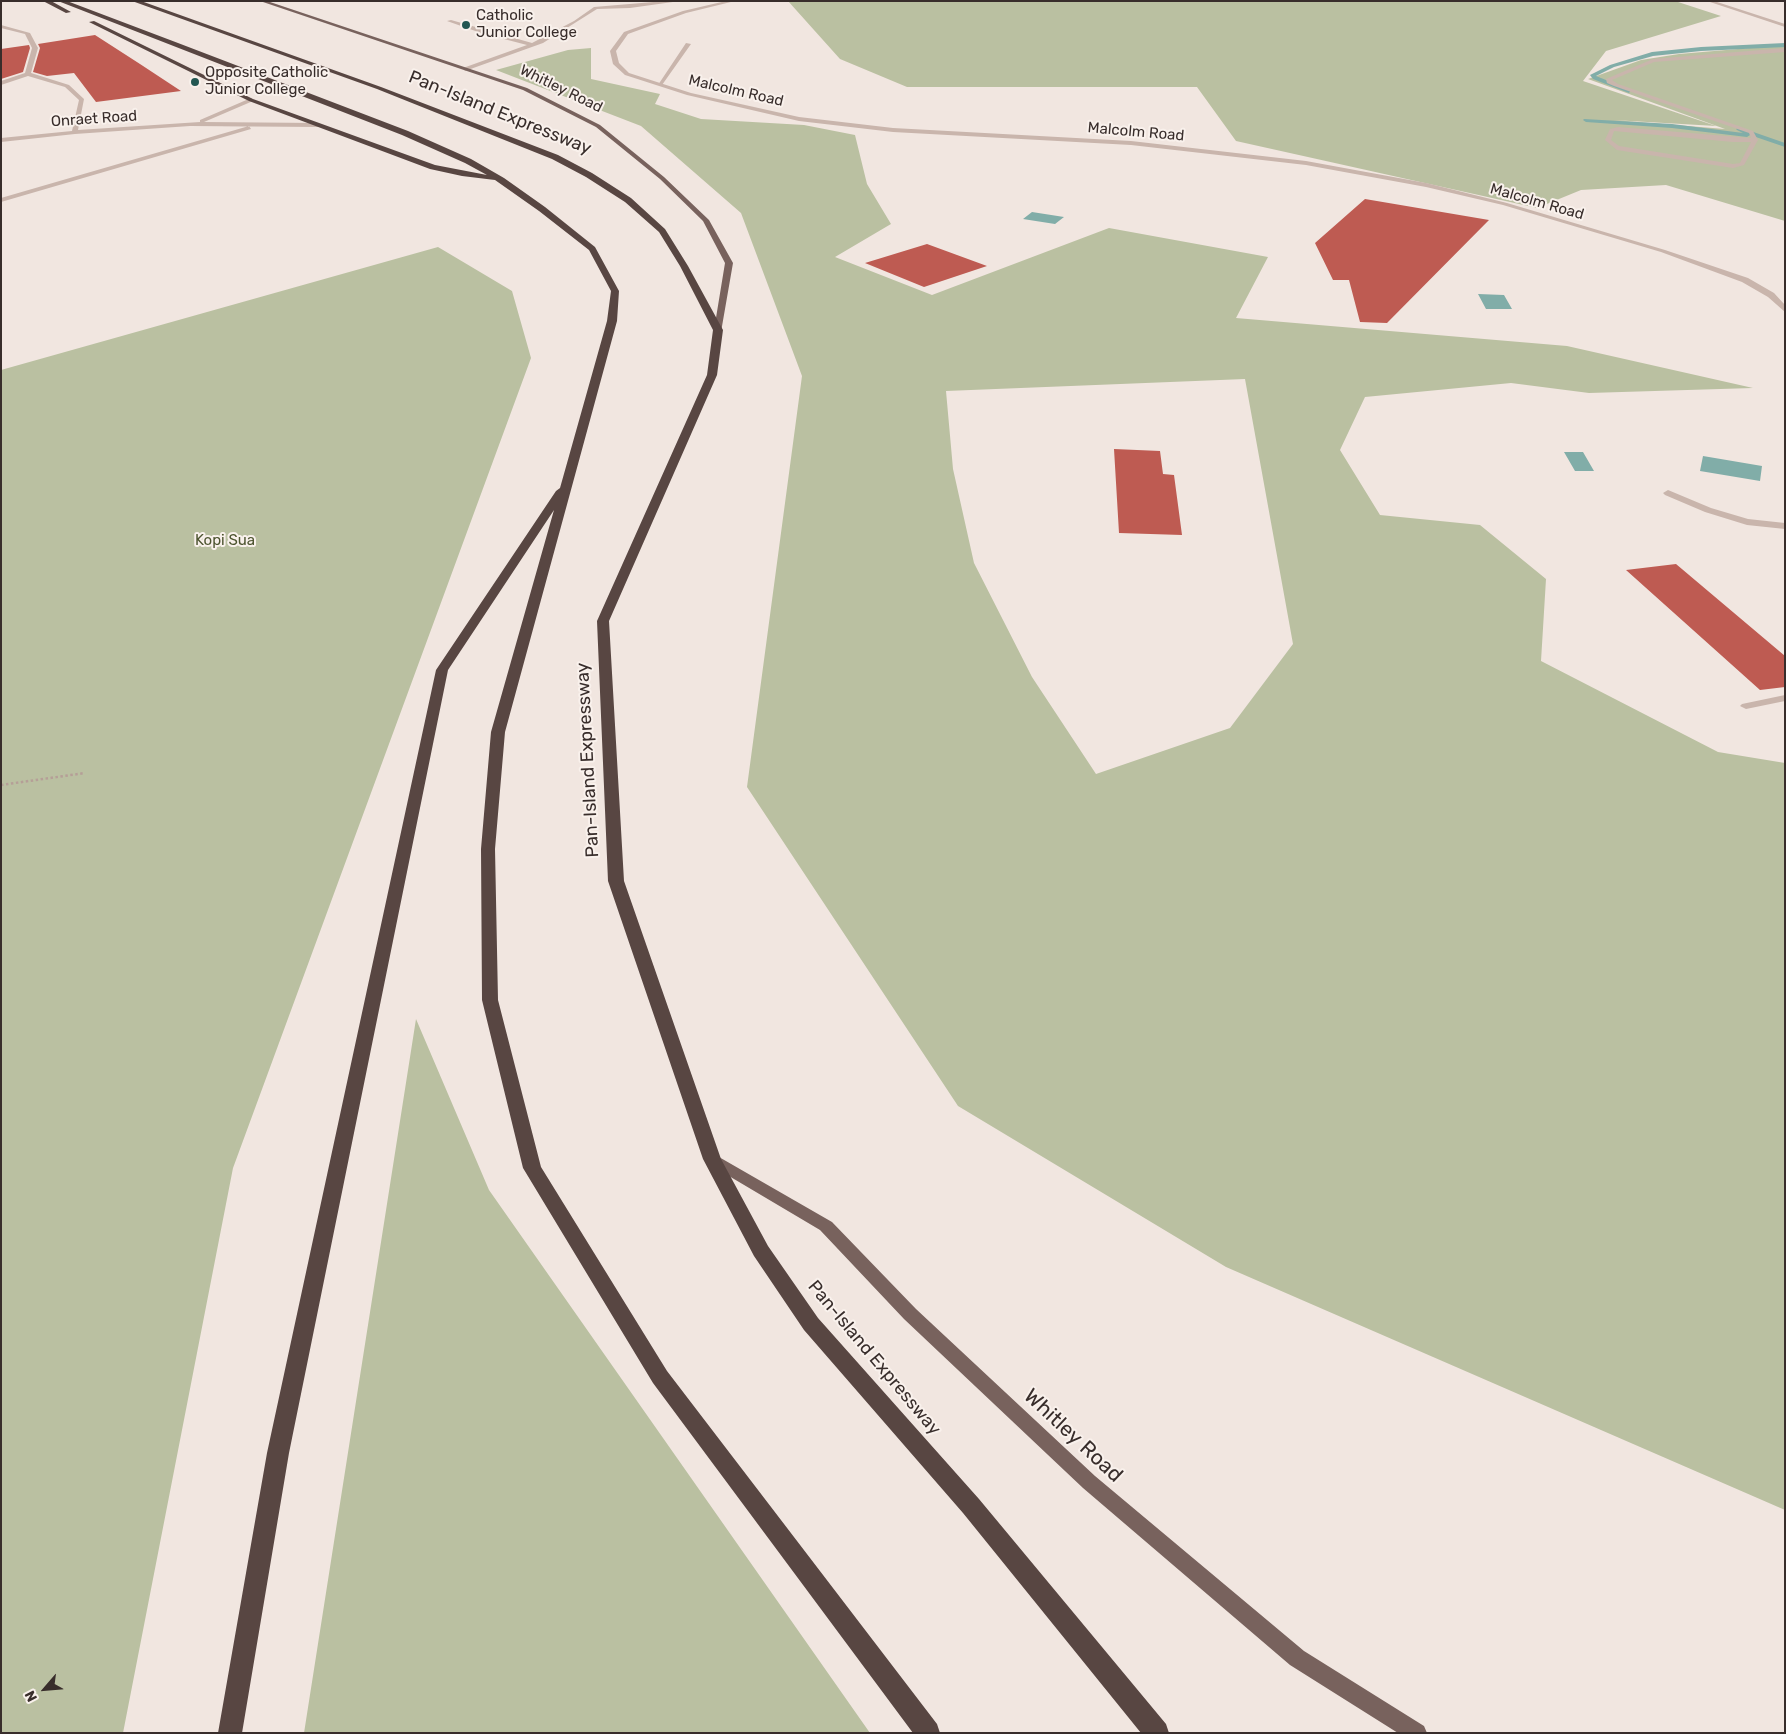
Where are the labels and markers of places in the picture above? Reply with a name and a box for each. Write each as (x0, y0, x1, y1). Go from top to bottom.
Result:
place label: Catholic Junior College (476, 7, 577, 42)
marker: Catholic Junior College (460, 19, 472, 31)
place label: Opposite Catholic Junior College (205, 64, 328, 99)
marker: Opposite Catholic Junior College (189, 76, 201, 88)

